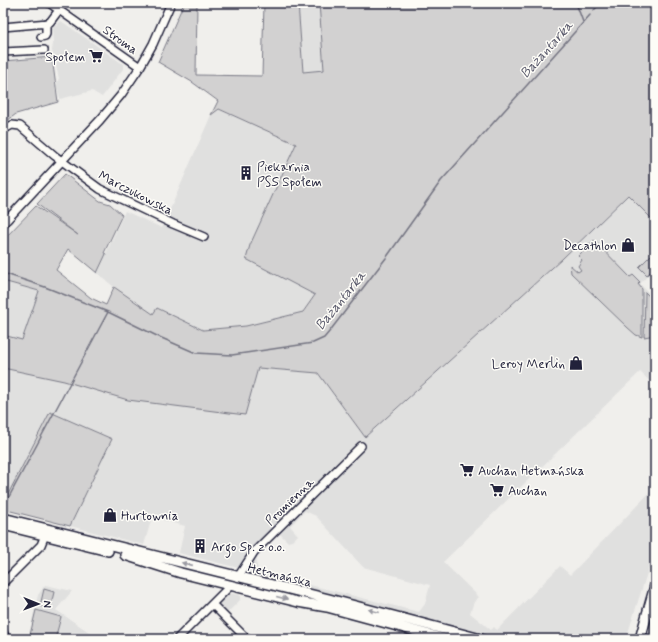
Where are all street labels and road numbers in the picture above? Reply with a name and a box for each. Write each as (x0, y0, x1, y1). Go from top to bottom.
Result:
street label: Stroma (99, 22, 141, 59)
street label: Marczukowska (95, 167, 176, 220)
street label: Promienna (262, 474, 318, 530)
street label: Hetmańska (246, 559, 314, 592)

